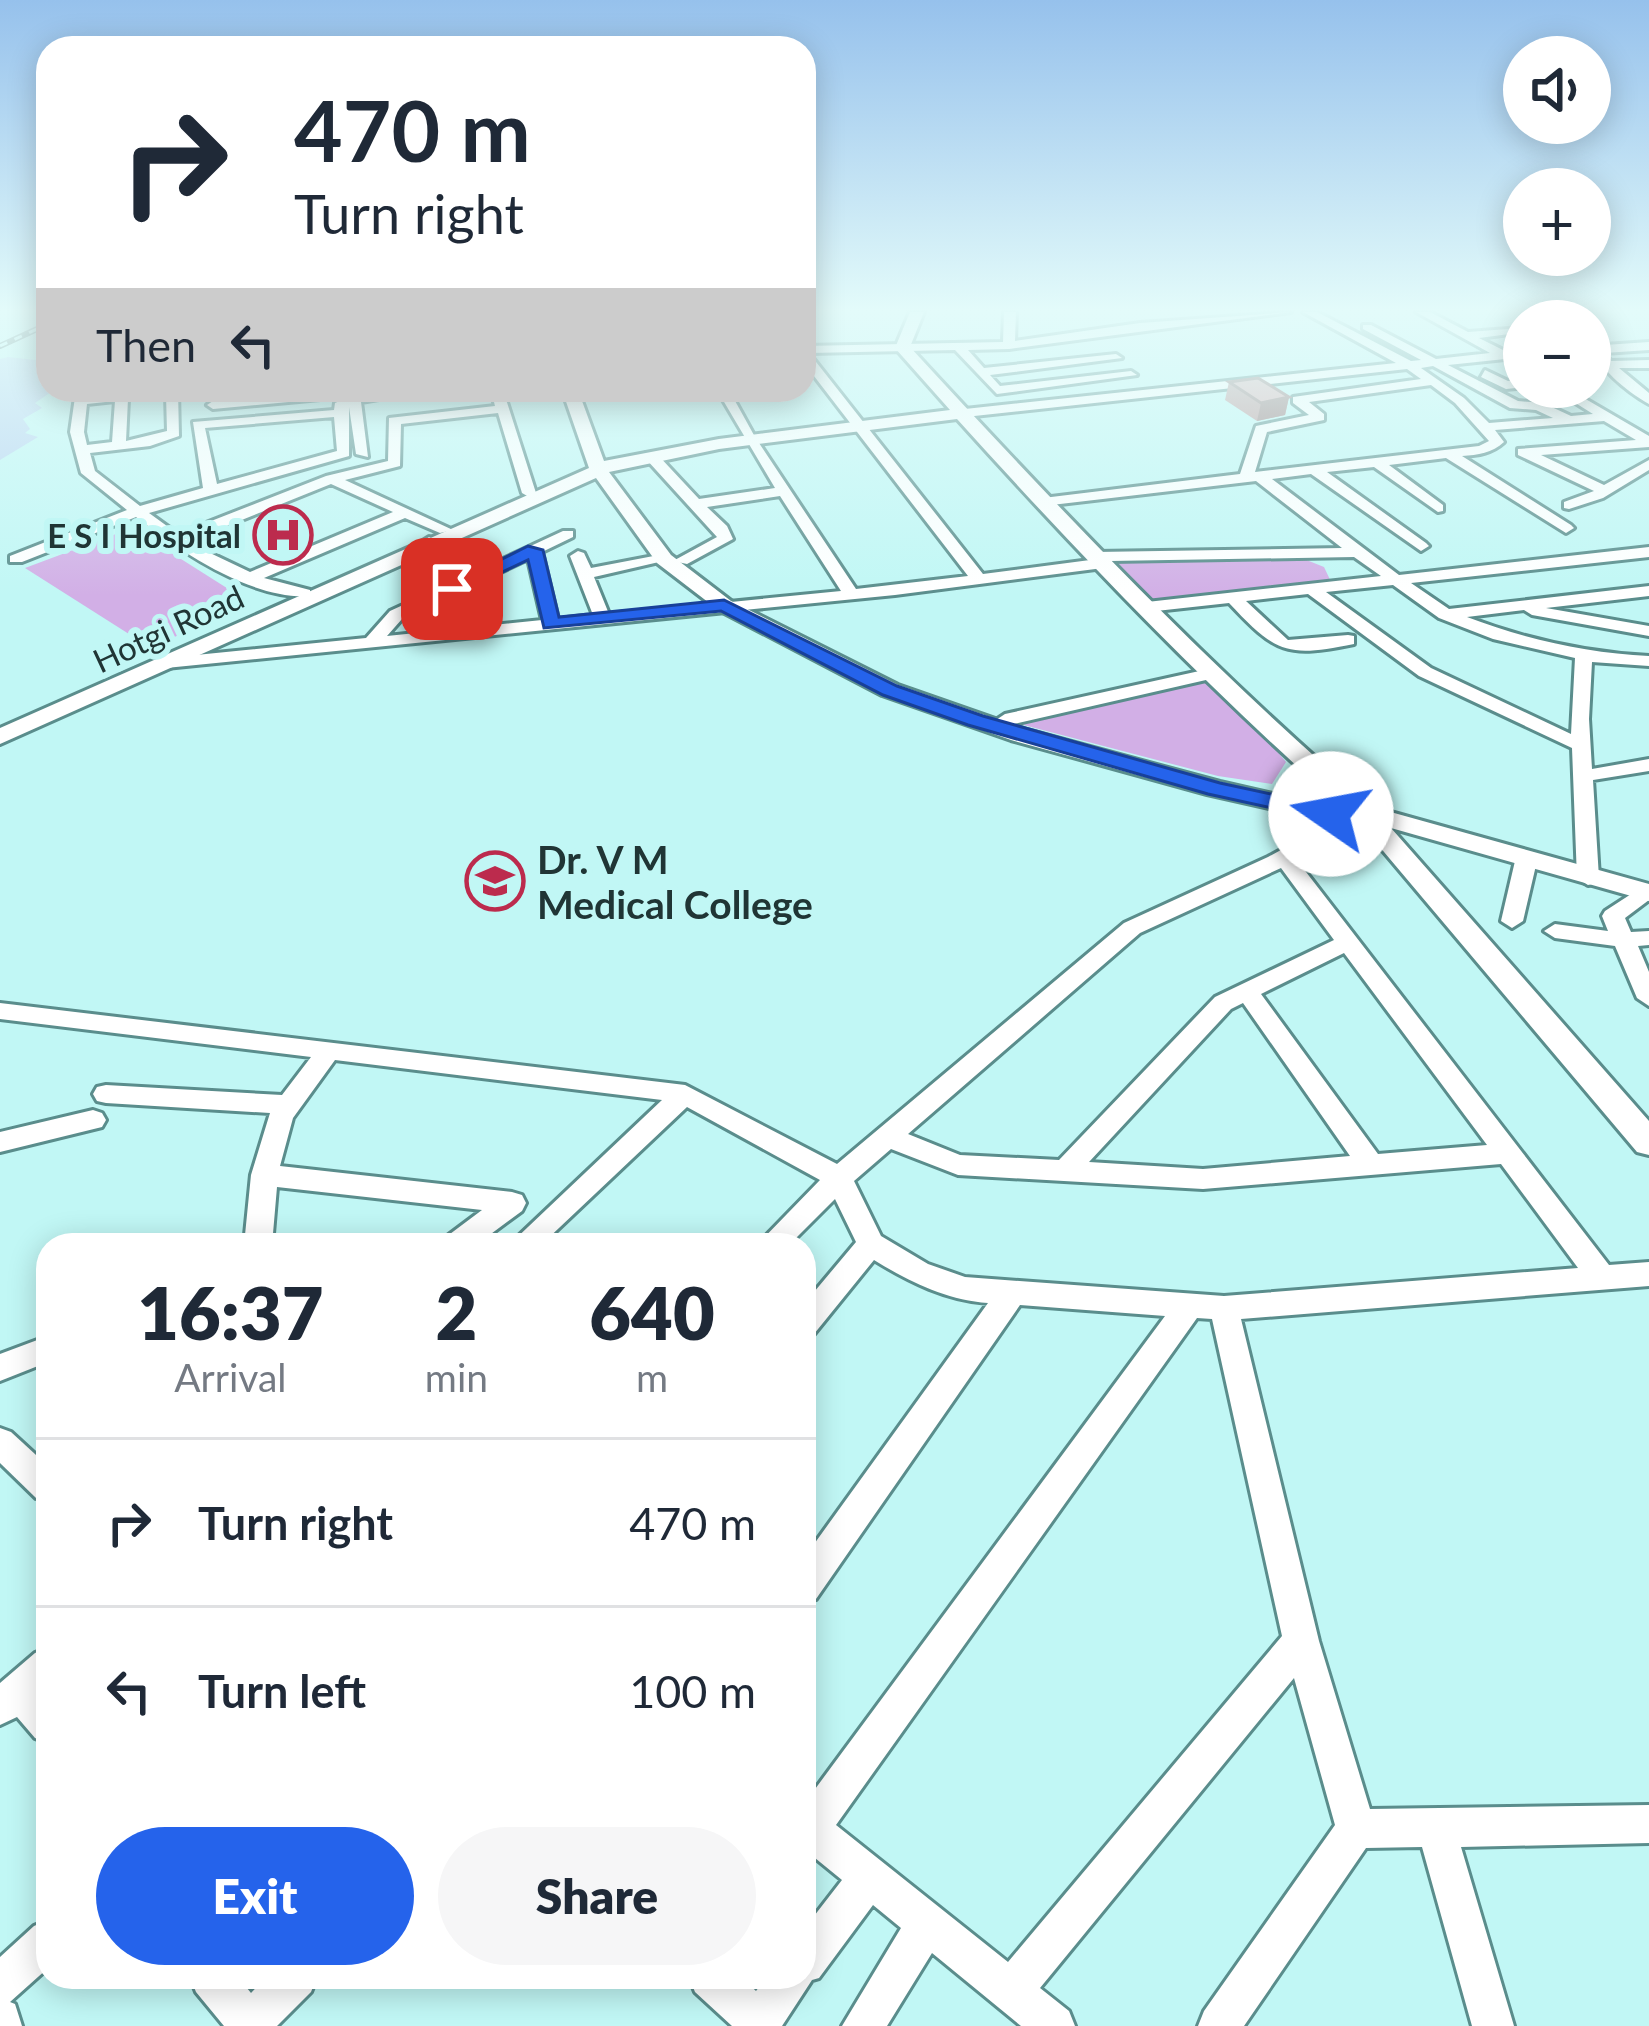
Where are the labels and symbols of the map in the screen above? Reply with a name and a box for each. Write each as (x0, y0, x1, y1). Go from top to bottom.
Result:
hospital icon: E S I Hospital (252, 504, 314, 566)
place label: E S I Hospital (47, 515, 241, 555)
pin (401, 538, 503, 640)
street label: Hotgi Road (86, 576, 250, 680)
position arrow (1268, 751, 1394, 877)
place label: Dr. V M Medical College (537, 836, 813, 927)
school or university icon: Dr. V M Medical College (464, 850, 526, 912)

